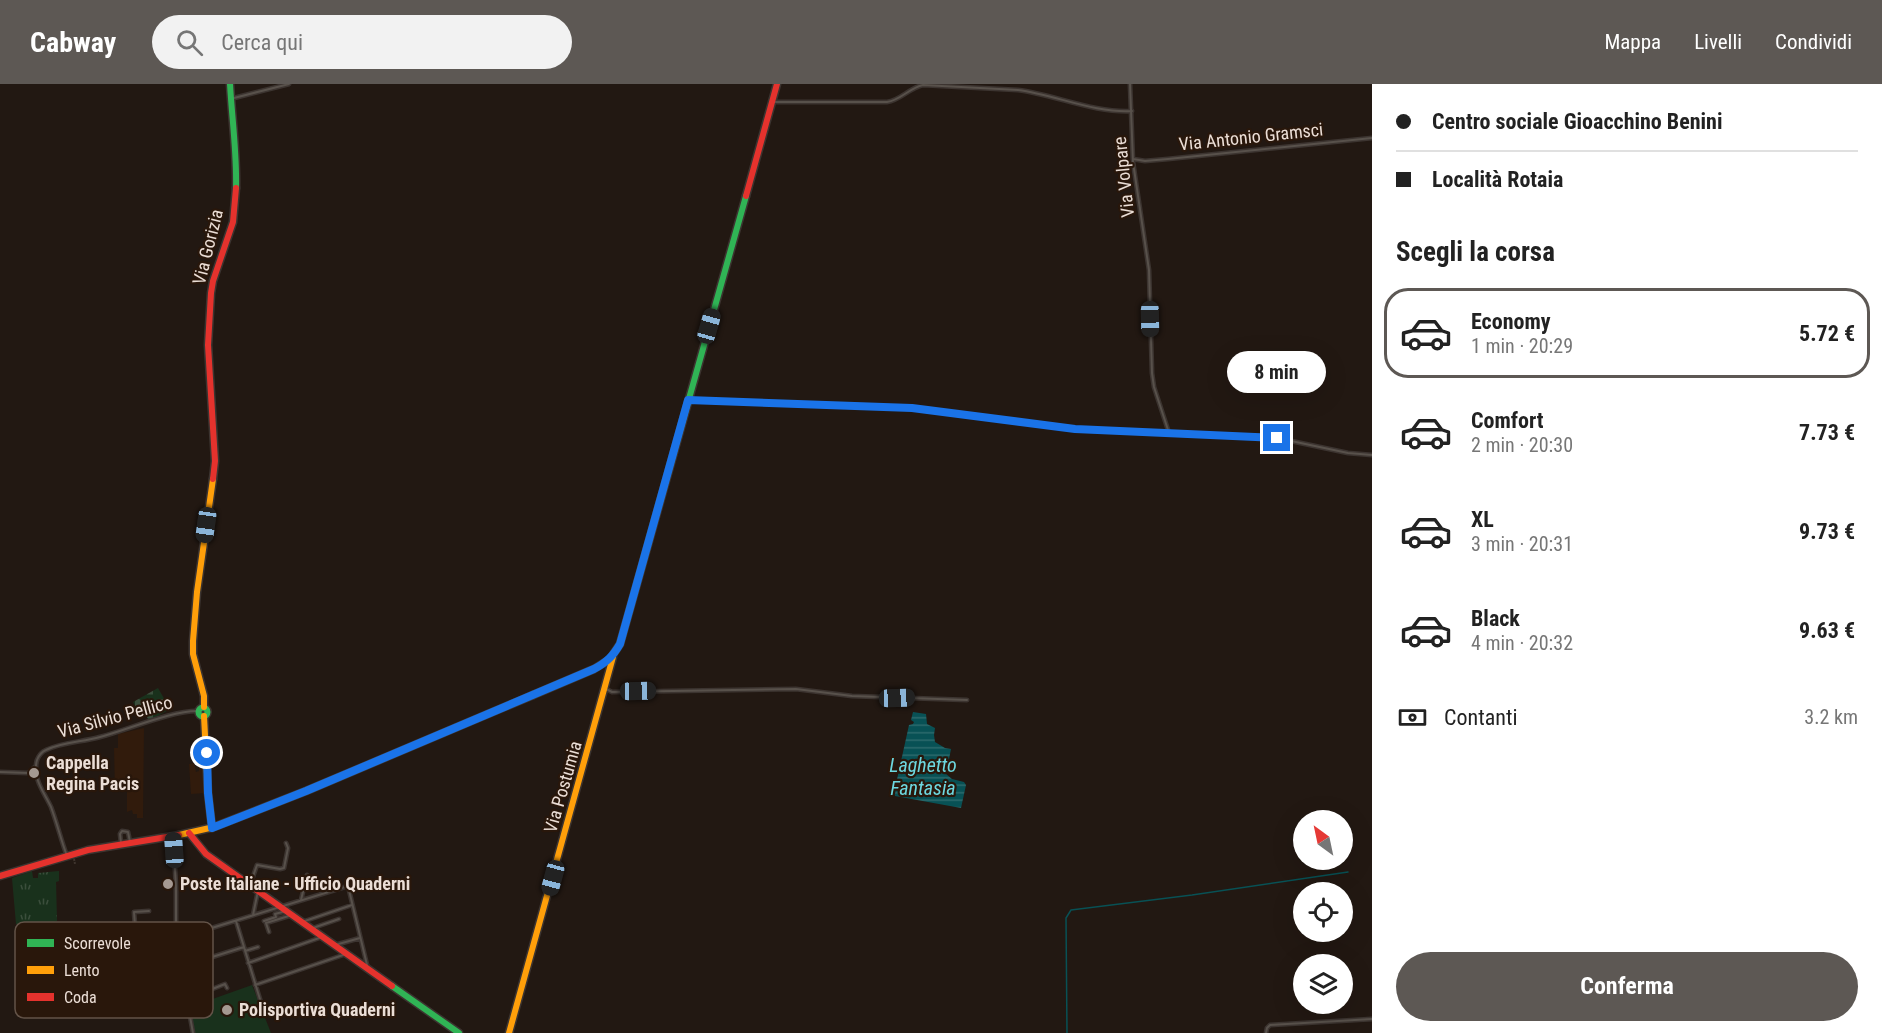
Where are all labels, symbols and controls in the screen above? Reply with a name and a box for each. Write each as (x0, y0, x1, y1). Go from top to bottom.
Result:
search box (152, 15, 572, 69)
text: Cabway (30, 26, 116, 59)
icon: search (173, 26, 206, 59)
text: Cerca qui (221, 30, 303, 55)
text: Mappa (1604, 30, 1661, 54)
text: Livelli (1694, 30, 1742, 54)
text: Condividi (1775, 30, 1852, 54)
text: Centro sociale Gioacchino Benini (1432, 109, 1722, 134)
street label: Via Antonio Gramsci (1178, 118, 1324, 155)
street label: Via Volpare (1109, 136, 1138, 218)
text: Località Rotaia (1432, 167, 1563, 192)
street label: Via Gorizia (188, 207, 227, 287)
text: Scegli la corsa (1396, 236, 1555, 268)
car (1141, 301, 1159, 337)
car (695, 306, 723, 346)
icon: car (1399, 306, 1453, 360)
text: Economy (1471, 309, 1551, 334)
text: 5.72 € (1799, 321, 1855, 346)
text: 1 min · 20:29 (1471, 334, 1573, 358)
callout: 8 min (1228, 351, 1326, 393)
text: 8 min (1254, 360, 1299, 384)
icon: car (1399, 405, 1453, 459)
text: Comfort (1471, 408, 1544, 433)
text: 7.73 € (1799, 420, 1855, 445)
route end (1263, 424, 1290, 451)
text: 2 min · 20:30 (1471, 433, 1573, 457)
icon: car (1399, 504, 1453, 558)
car (195, 506, 217, 544)
text: XL (1471, 507, 1494, 532)
text: 9.73 € (1799, 519, 1855, 544)
text: 3 min · 20:31 (1471, 532, 1573, 556)
icon: car (1399, 603, 1453, 657)
text: Black (1471, 606, 1520, 631)
text: 9.63 € (1799, 618, 1855, 643)
text: 4 min · 20:32 (1471, 631, 1573, 655)
car (620, 682, 656, 700)
car (879, 688, 915, 708)
street label: Via Silvio Pellico (55, 691, 174, 742)
icon: cash (1396, 701, 1429, 734)
text: Contanti (1444, 705, 1517, 730)
text: 3.2 km (1804, 705, 1858, 729)
route start (193, 739, 220, 766)
street label: Via Postumia (539, 739, 586, 835)
place label: Cappella Regina Pacis (46, 752, 139, 794)
water label: Laghetto Fantasia (889, 753, 957, 800)
marker: Cappella Regina Pacis (27, 766, 41, 780)
north arrow (1293, 810, 1353, 870)
map controls (1293, 810, 1353, 1014)
car (164, 831, 184, 869)
car (540, 858, 566, 898)
place label: Poste Italiane - Ufficio Quaderni (180, 873, 410, 894)
marker: Poste Italiane - Ufficio Quaderni (161, 877, 175, 891)
button: locate (1293, 882, 1353, 942)
legend (15, 922, 213, 1018)
text: Scorrevole (64, 934, 131, 953)
button: Conferma (1396, 952, 1858, 1021)
button: layers (1293, 954, 1353, 1014)
text: Lento (64, 961, 99, 980)
text: Coda (64, 988, 97, 1007)
place label: Polisportiva Quaderni (239, 999, 395, 1020)
marker: Polisportiva Quaderni (220, 1003, 234, 1017)

